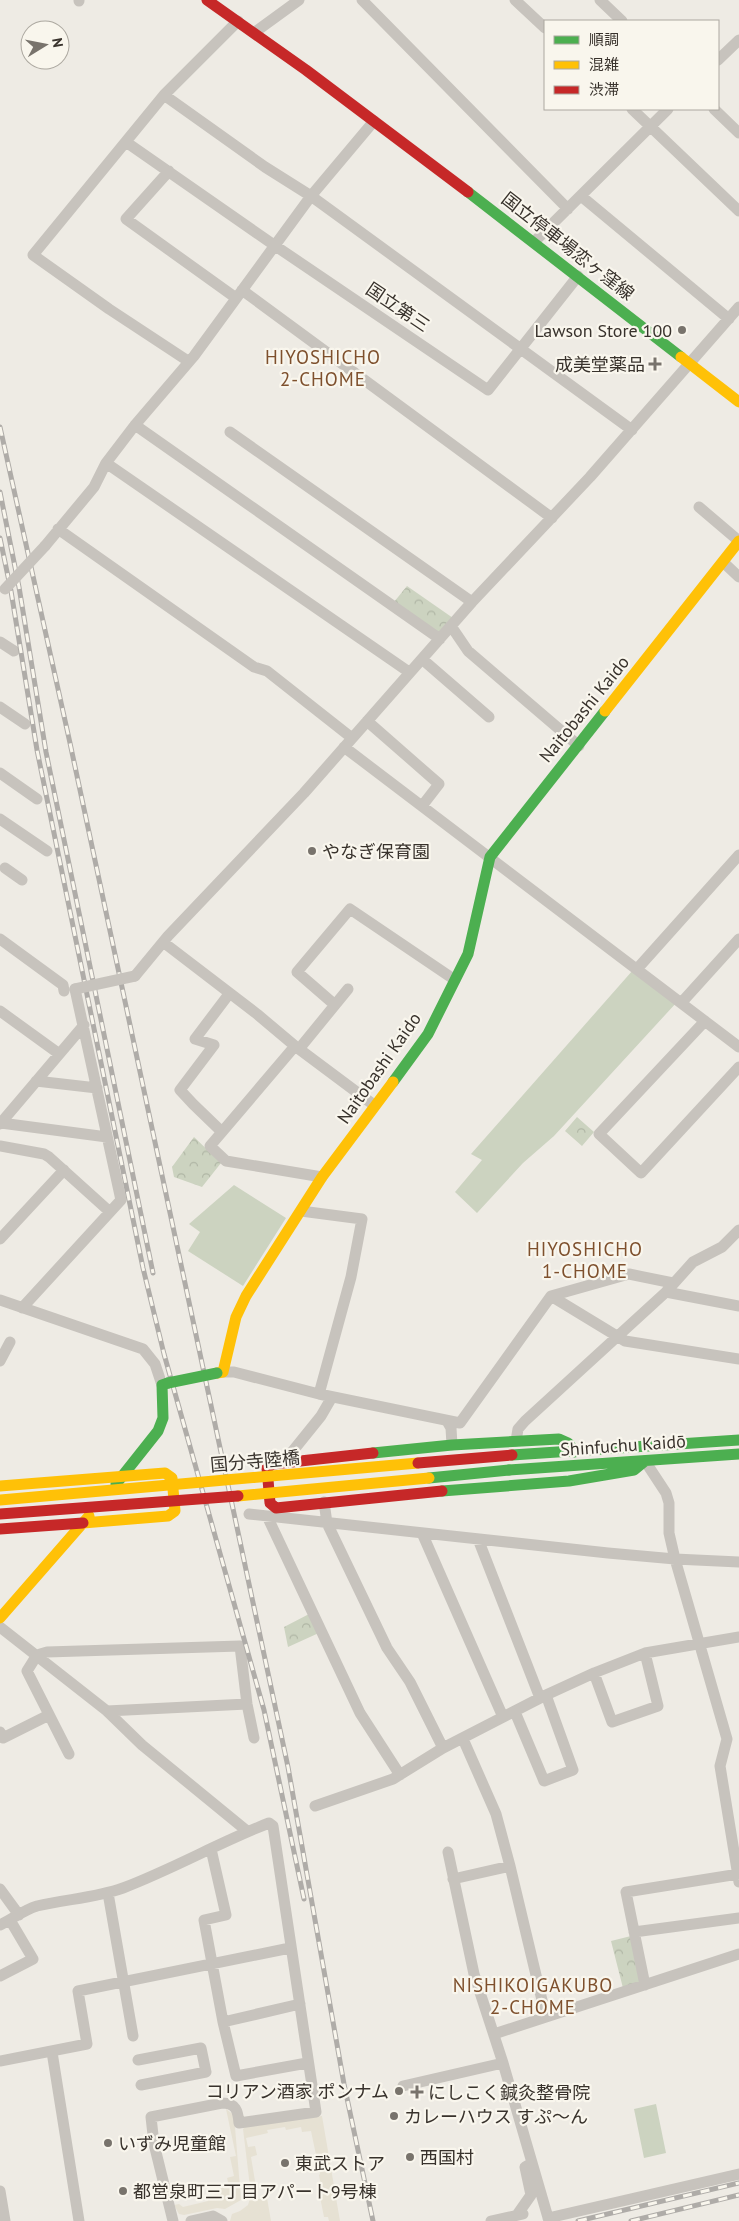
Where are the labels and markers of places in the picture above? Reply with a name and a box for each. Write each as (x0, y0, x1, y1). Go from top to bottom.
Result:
place label: Lawson Store 100 (534, 319, 672, 342)
marker: Lawson Store 100 (676, 324, 688, 336)
place label: 成美堂薬品 (555, 353, 645, 376)
marker: 成美堂薬品 (649, 358, 661, 370)
place label: やなぎ保育園 (322, 840, 430, 863)
marker: やなぎ保育園 (306, 845, 318, 857)
place label: コリアン酒家 ポンナム (205, 2080, 389, 2103)
place label: にしこく鍼灸整骨院 (428, 2081, 590, 2104)
marker: コリアン酒家 ポンナム (393, 2085, 405, 2097)
marker: にしこく鍼灸整骨院 (410, 2085, 424, 2099)
place label: カレーハウス すぷ〜ん (404, 2105, 588, 2128)
marker: カレーハウス すぷ〜ん (388, 2110, 400, 2122)
place label: いずみ児童館 (118, 2132, 226, 2155)
marker: いずみ児童館 (102, 2137, 114, 2149)
place label: 西国村 (420, 2146, 474, 2169)
marker: 西国村 (404, 2151, 416, 2163)
place label: 東武ストア (295, 2152, 385, 2175)
marker: 東武ストア (279, 2157, 291, 2169)
place label: 都営泉町三丁目アパート9号棟 (133, 2180, 376, 2203)
marker: 都営泉町三丁目アパート9号棟 (117, 2185, 129, 2197)

